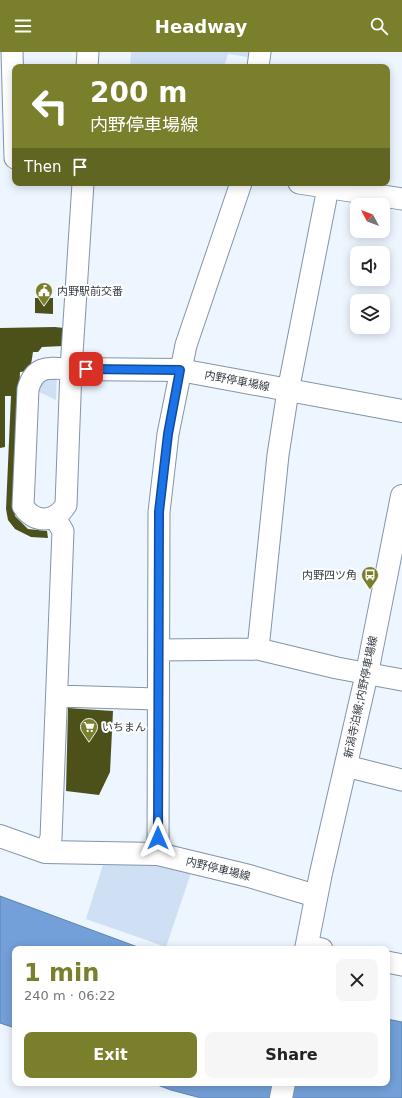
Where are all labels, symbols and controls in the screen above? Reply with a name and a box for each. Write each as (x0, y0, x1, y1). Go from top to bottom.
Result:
icon: menu (12, 15, 34, 37)
icon: search (368, 15, 390, 37)
text: Headway (155, 16, 247, 37)
text: 200 m (90, 76, 187, 109)
icon: left (24, 80, 76, 132)
text: 内野停車場線 (90, 114, 198, 135)
icon: arrive (69, 156, 91, 178)
text: Then (24, 158, 61, 176)
north arrow (350, 198, 390, 238)
map controls (350, 198, 390, 334)
button: sound (350, 246, 390, 286)
public building icon: 内野駅前交番 (34, 281, 54, 306)
place label: 内野駅前交番 (57, 285, 123, 298)
button: layers (350, 294, 390, 334)
pin (69, 352, 103, 386)
icon: arrive (75, 358, 97, 380)
street label: 内野停車場線 (203, 368, 271, 394)
bus stop icon: 内野四ツ角 (360, 565, 380, 590)
place label: 内野四ツ角 (302, 569, 357, 582)
street label: 新潟寺泊線;内野停車場線 (342, 635, 380, 759)
supermarket icon: いちまん (79, 717, 99, 742)
place label: いちまん (102, 721, 146, 734)
position arrow (137, 817, 179, 859)
street label: 内野停車場線 (184, 855, 252, 883)
text: 1 min (24, 959, 99, 987)
button: close (336, 959, 378, 1001)
text: 240 m · 06:22 (24, 988, 115, 1003)
button: Exit (24, 1032, 197, 1078)
button: Share (205, 1032, 378, 1078)

